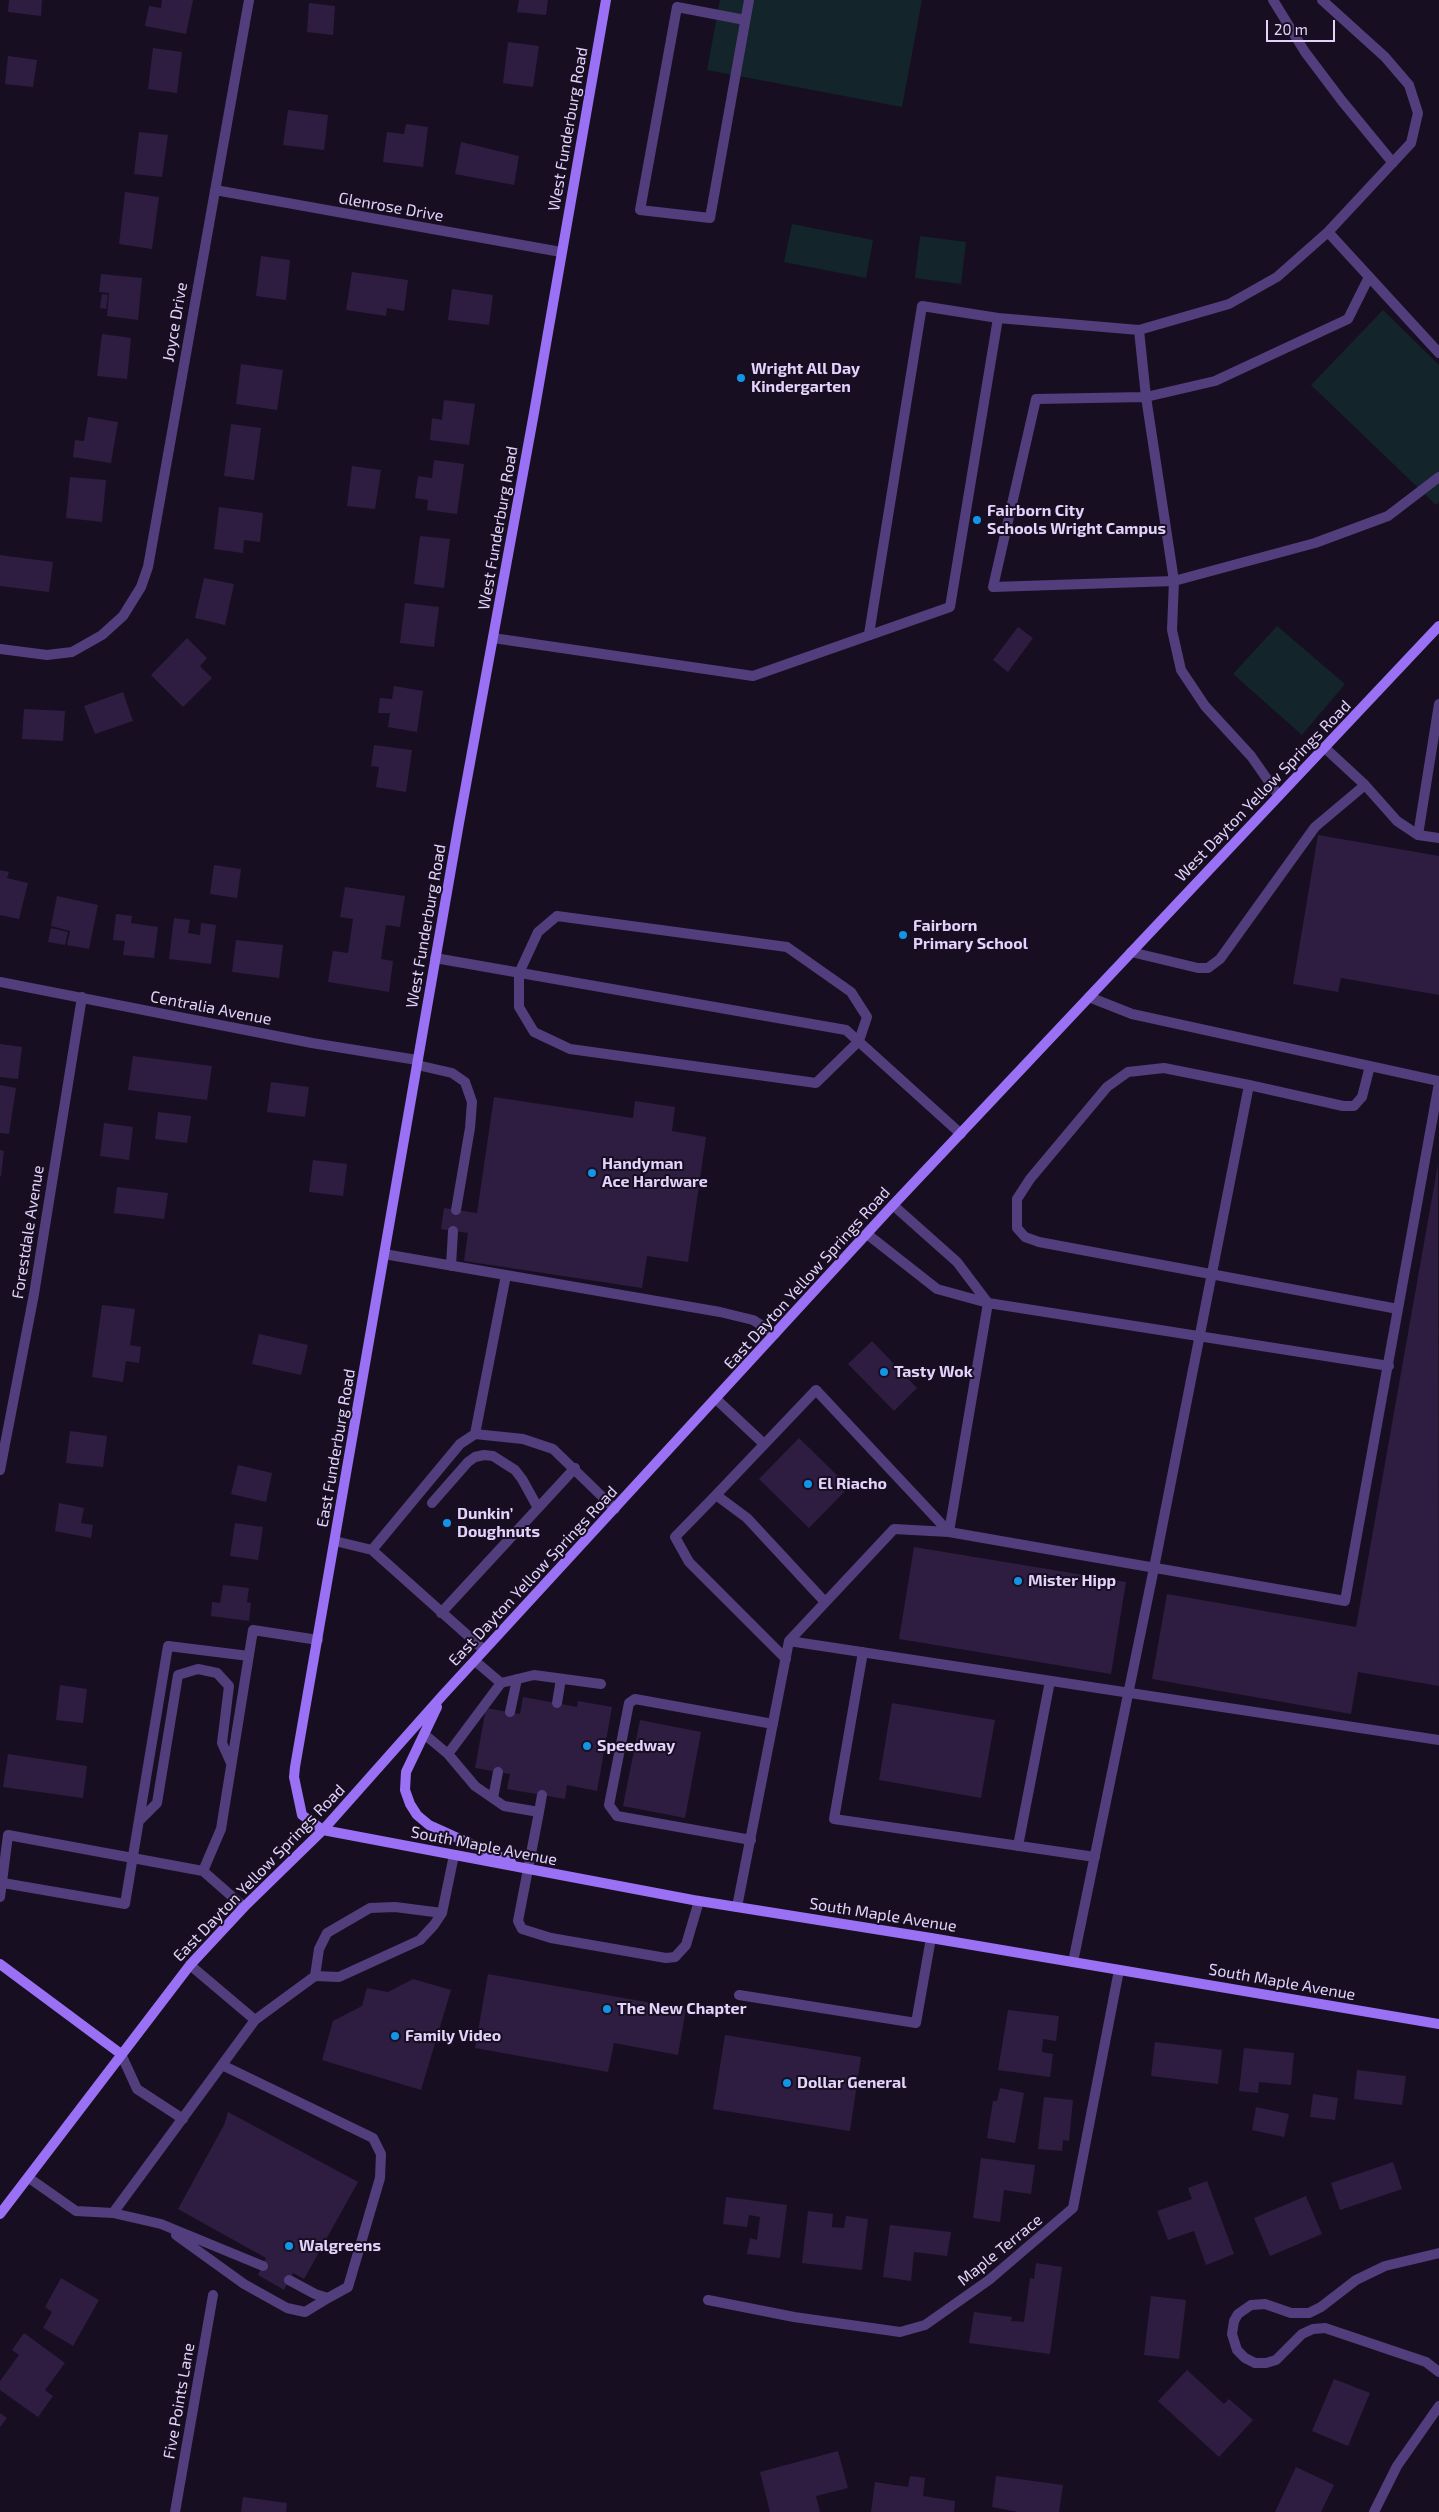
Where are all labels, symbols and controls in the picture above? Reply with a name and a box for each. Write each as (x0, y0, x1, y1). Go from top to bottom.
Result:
scale bar (1269, 10, 1338, 42)
text: 20 m (1274, 20, 1308, 38)
street label: West Funderburg Road (544, 46, 592, 212)
street label: Glenrose Drive (337, 188, 445, 226)
street label: Joyce Drive (159, 281, 191, 363)
place label: Wright All Day Kindergarten (751, 359, 860, 397)
marker: Wright All Day Kindergarten (735, 372, 747, 384)
street label: West Funderburg Road (474, 445, 522, 611)
place label: Fairborn City Schools Wright Campus (987, 501, 1166, 539)
marker: Fairborn City Schools Wright Campus (971, 514, 983, 526)
street label: West Dayton Yellow Springs Road (1171, 696, 1355, 886)
street label: West Funderburg Road (402, 843, 450, 1009)
place label: Fairborn Primary School (913, 916, 1028, 954)
marker: Fairborn Primary School (897, 929, 909, 941)
street label: Centralia Avenue (149, 987, 273, 1029)
place label: Handyman Ace Hardware (602, 1154, 708, 1192)
street label: Forestdale Avenue (8, 1164, 48, 1300)
marker: Handyman Ace Hardware (586, 1167, 598, 1179)
street label: East Dayton Yellow Springs Road (720, 1183, 894, 1373)
place label: Tasty Wok (894, 1362, 973, 1382)
marker: Tasty Wok (878, 1366, 890, 1378)
street label: East Funderburg Road (313, 1367, 359, 1529)
place label: El Riacho (818, 1474, 887, 1494)
marker: El Riacho (802, 1478, 814, 1490)
street label: East Dayton Yellow Springs Road (445, 1482, 621, 1670)
place label: Dunkin’ Doughnuts (457, 1504, 540, 1542)
marker: Dunkin’ Doughnuts (441, 1517, 453, 1529)
place label: Mister Hipp (1028, 1571, 1116, 1591)
marker: Mister Hipp (1012, 1575, 1024, 1587)
place label: Speedway (597, 1736, 675, 1756)
marker: Speedway (581, 1740, 593, 1752)
street label: East Dayton Yellow Springs Road (169, 1780, 349, 1966)
street label: South Maple Avenue (409, 1822, 559, 1870)
street label: South Maple Avenue (808, 1894, 958, 1936)
street label: South Maple Avenue (1207, 1960, 1357, 2004)
place label: The New Chapter (617, 1999, 746, 2019)
marker: The New Chapter (601, 2003, 613, 2015)
place label: Family Video (405, 2026, 501, 2046)
marker: Family Video (389, 2030, 401, 2042)
place label: Dollar General (797, 2073, 906, 2093)
marker: Dollar General (781, 2077, 793, 2089)
street label: Maple Terrace (954, 2210, 1046, 2290)
place label: Walgreens (299, 2236, 381, 2256)
marker: Walgreens (283, 2240, 295, 2252)
street label: Five Points Lane (159, 2341, 199, 2461)

